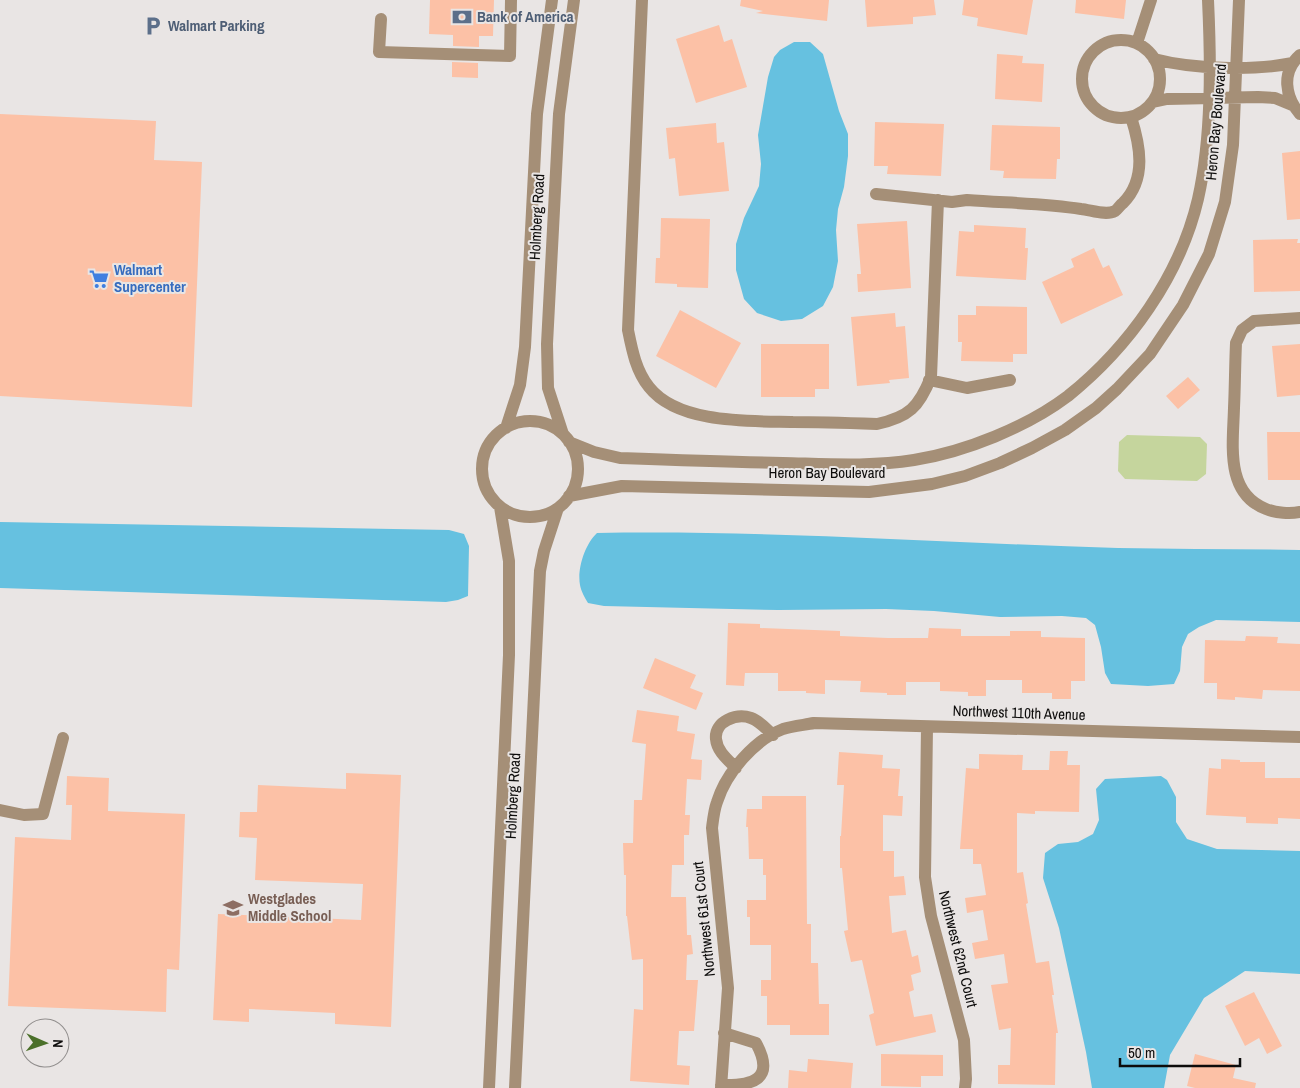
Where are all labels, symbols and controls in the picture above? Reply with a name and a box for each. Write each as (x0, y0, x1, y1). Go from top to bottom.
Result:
bank icon: Bank of America (451, 6, 473, 28)
place label: Bank of America (477, 6, 574, 27)
parking icon: Walmart Parking (142, 15, 164, 37)
place label: Walmart Parking (168, 15, 265, 36)
street label: Heron Bay Boulevard (1200, 63, 1231, 181)
street label: Holmberg Road (524, 173, 549, 261)
place label: Walmart Supercenter (114, 259, 186, 297)
supermarket icon: Walmart Supercenter (88, 268, 110, 290)
street label: Heron Bay Boulevard (769, 462, 885, 483)
street label: Northwest 110th Avenue (952, 700, 1086, 725)
street label: Holmberg Road (500, 752, 525, 840)
street label: Northwest 61st Court (687, 860, 720, 978)
place label: Westglades Middle School (248, 888, 331, 926)
street label: Northwest 62nd Court (934, 888, 983, 1010)
school or university icon: Westglades Middle School (222, 897, 244, 919)
north arrow (20, 1018, 70, 1068)
scale bar (1120, 1036, 1240, 1068)
text: N (49, 1039, 67, 1048)
text: 50 m (1128, 1042, 1155, 1063)

